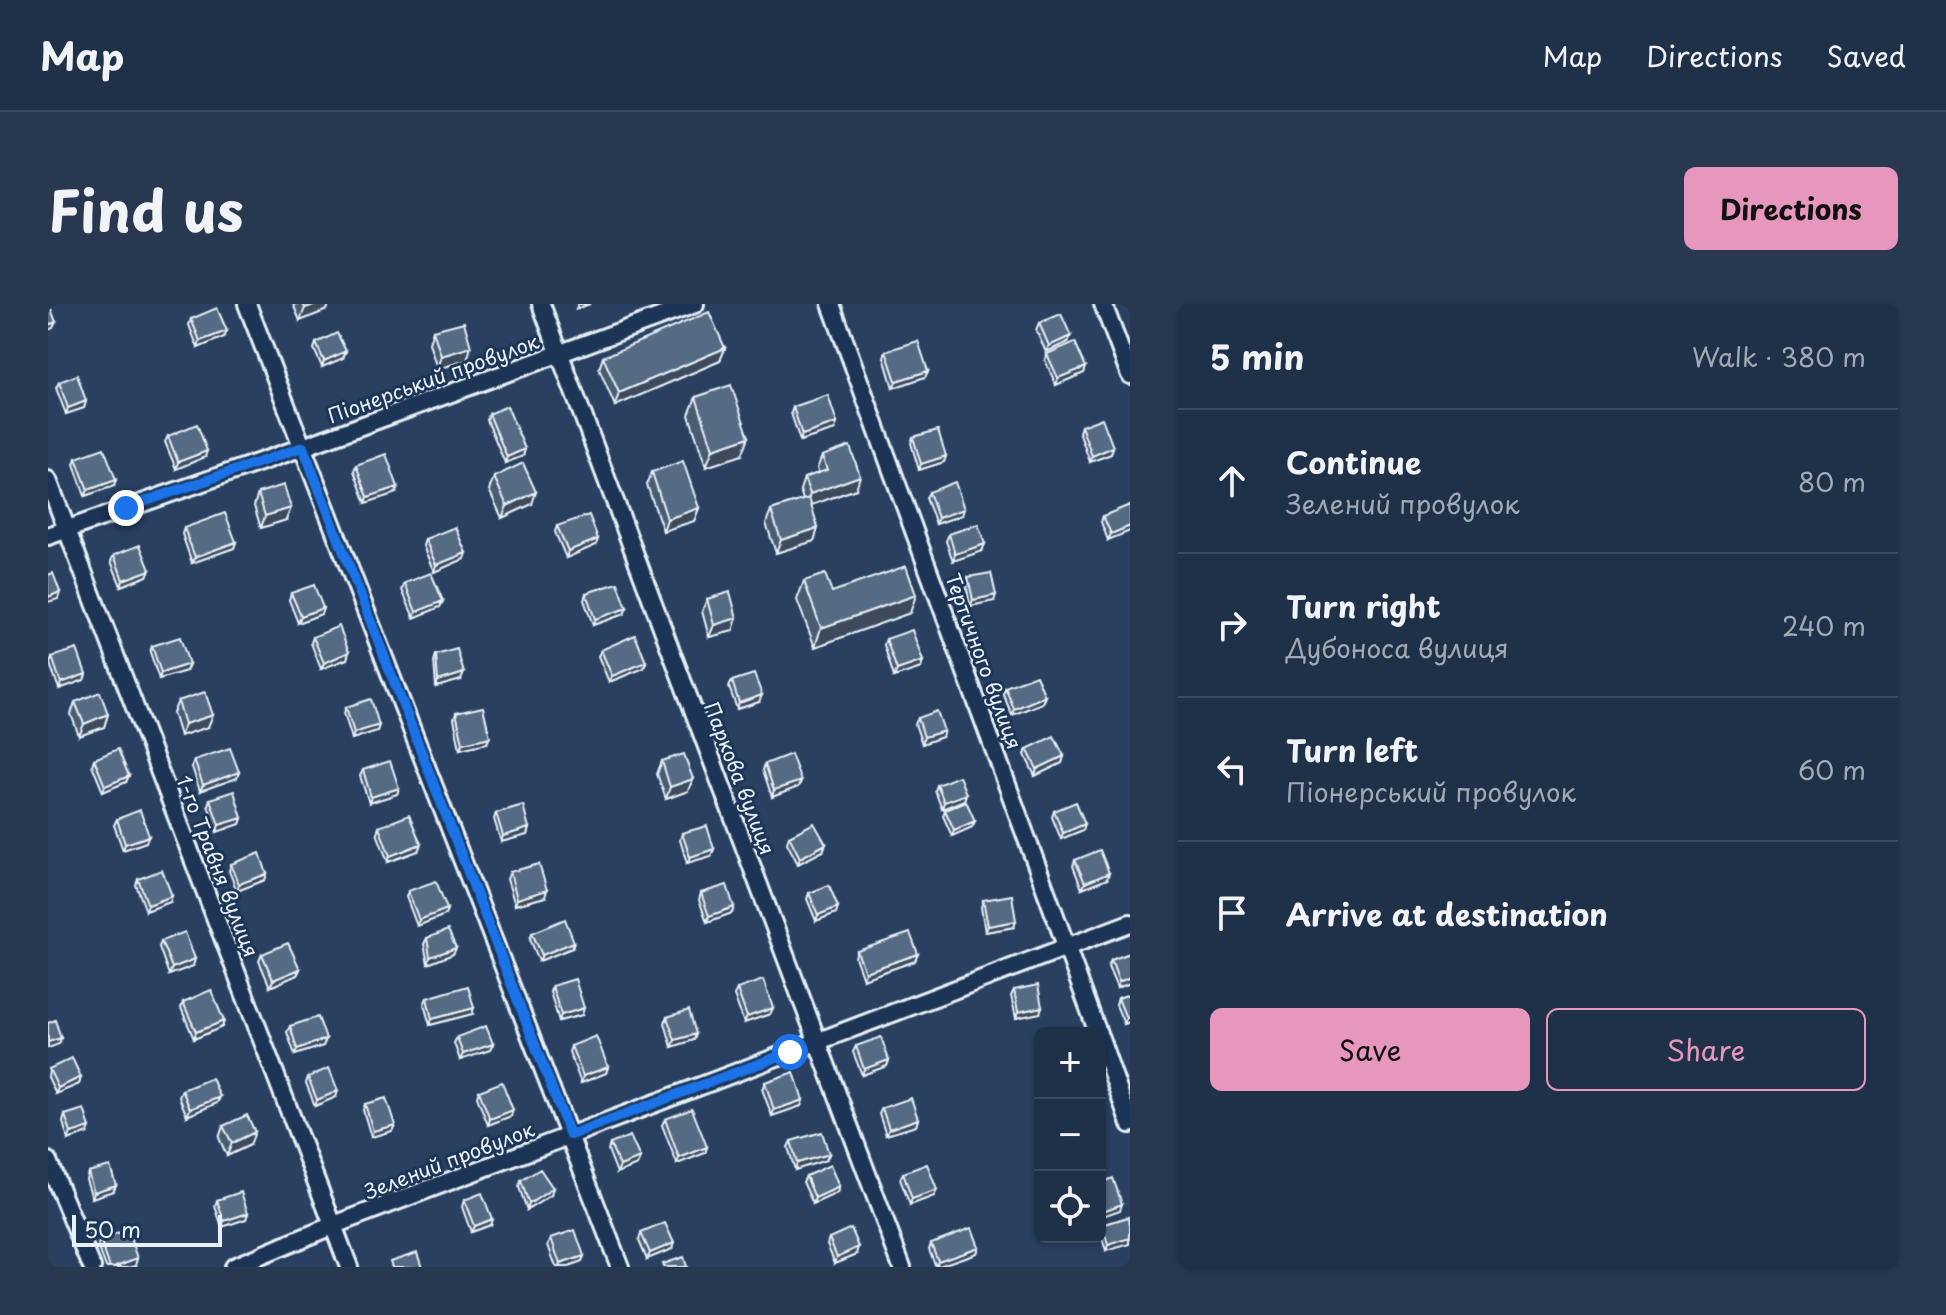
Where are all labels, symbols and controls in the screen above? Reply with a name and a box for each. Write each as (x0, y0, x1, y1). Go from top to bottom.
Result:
text: Map (40, 27, 124, 84)
text: Map (1543, 34, 1602, 77)
text: Directions (1646, 34, 1783, 77)
text: Saved (1827, 34, 1906, 77)
text: Find us (48, 166, 244, 251)
button: Directions (1684, 167, 1898, 250)
street label: Піонерський провулок (323, 326, 543, 430)
text: 5 min (1210, 330, 1304, 382)
text: Walk · 380 m (1692, 337, 1866, 376)
text: Continue (1286, 439, 1421, 484)
icon: ahead (1210, 459, 1254, 503)
text: 80 m (1798, 462, 1866, 501)
text: Зелений провулок (1286, 484, 1520, 523)
route end (108, 490, 144, 526)
street label: Тертичного вулиця (938, 569, 1030, 753)
text: Turn right (1286, 583, 1441, 628)
icon: right (1210, 603, 1254, 647)
text: 240 m (1782, 606, 1866, 645)
text: Дубоноса вулиця (1286, 628, 1509, 667)
street label: Паркова вулиця (697, 697, 783, 859)
text: Turn left (1286, 727, 1418, 772)
icon: left (1210, 747, 1254, 791)
text: 60 m (1798, 750, 1866, 789)
street label: 1-го Травня вулиця (170, 771, 266, 961)
text: Піонерський провулок (1286, 772, 1576, 811)
icon: arrive (1210, 891, 1254, 935)
text: Arrive at destination (1286, 891, 1608, 936)
button: Save (1210, 1008, 1530, 1091)
button: Share (1546, 1008, 1866, 1091)
map controls (1034, 1027, 1106, 1243)
button: + (1034, 1027, 1106, 1099)
route start (772, 1034, 808, 1070)
button: − (1034, 1099, 1106, 1171)
street label: Зелений провулок (360, 1114, 538, 1206)
button: locate (1034, 1171, 1106, 1243)
scale bar (72, 1211, 222, 1247)
text: 50 m (84, 1212, 141, 1245)

